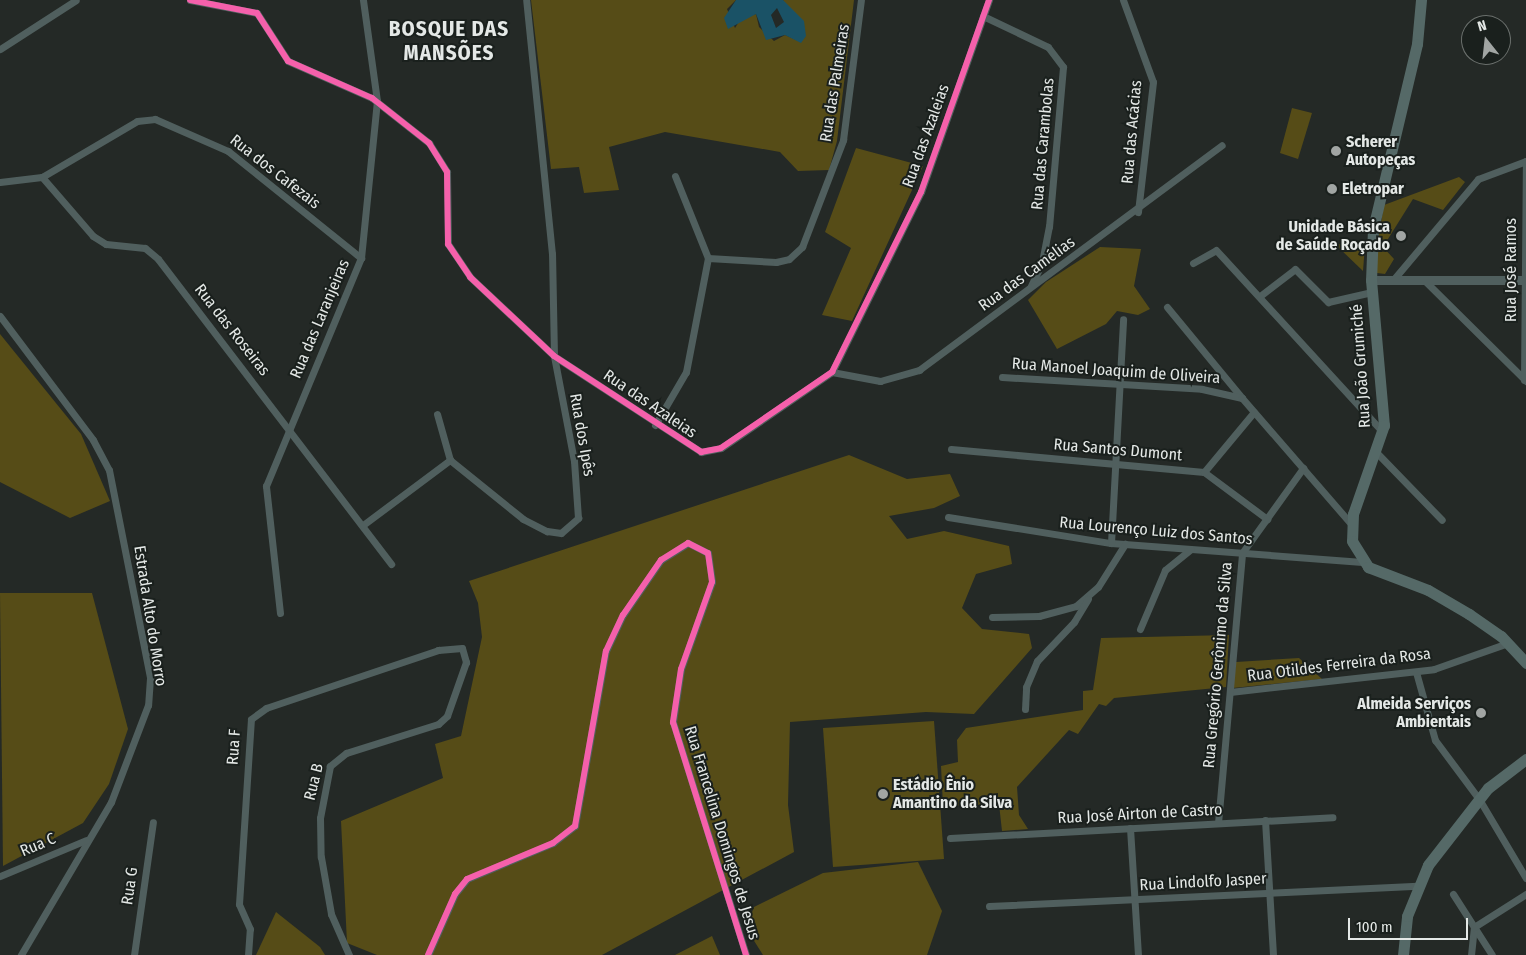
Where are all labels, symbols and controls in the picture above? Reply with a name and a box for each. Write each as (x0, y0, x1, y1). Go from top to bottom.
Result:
north arrow (1461, 15, 1511, 65)
district label: BOSQUE DAS MANSÕES (388, 16, 510, 66)
text: N (1476, 17, 1488, 35)
street label: Rua das Palmeiras (816, 23, 854, 143)
street label: Rua das Carambolas (1028, 77, 1058, 211)
street label: Rua das Acácias (1118, 79, 1146, 185)
street label: Rua das Azaleias (898, 82, 954, 190)
street label: Rua dos Cafezais (226, 131, 324, 213)
place label: Scherer Autopeças (1346, 132, 1415, 170)
marker: Scherer Autopeças (1330, 145, 1342, 157)
place label: Eletropar (1342, 179, 1404, 199)
marker: Eletropar (1326, 183, 1338, 195)
place label: Unidade Básica de Saúde Roçado (1276, 217, 1390, 255)
street label: Rua José Ramos (1501, 218, 1521, 322)
marker: Unidade Básica de Saúde Roçado (1394, 229, 1408, 243)
street label: Rua das Camélias (975, 233, 1079, 315)
street label: Rua das Laranjeiras (286, 257, 354, 381)
street label: Rua das Roseiras (190, 280, 274, 380)
street label: Rua João Grumiché (1347, 303, 1375, 429)
street label: Rua Manoel Joaquim de Oliveira (1011, 354, 1221, 388)
street label: Rua das Azaleias (600, 366, 700, 442)
street label: Rua dos Ipês (565, 392, 599, 478)
street label: Rua Santos Dumont (1053, 435, 1183, 465)
street label: Rua Lourenço Luiz dos Santos (1059, 513, 1253, 549)
street label: Estrada Alto do Morro (129, 544, 171, 688)
street label: Rua Gregório Gerônimo da Silva (1199, 561, 1237, 769)
street label: Rua Otildes Ferreira da Rosa (1246, 644, 1432, 686)
place label: Almeida Serviços Ambientais (1357, 694, 1471, 732)
marker: Almeida Serviços Ambientais (1475, 707, 1487, 719)
street label: Rua Francelina Domingos de Jesus (680, 724, 764, 942)
street label: Rua F (223, 729, 245, 765)
street label: Rua B (300, 762, 328, 802)
place label: Estádio Ênio Amantino da Silva (893, 775, 1012, 813)
marker: Estádio Ênio Amantino da Silva (877, 788, 889, 800)
street label: Rua José Airton de Castro (1057, 800, 1223, 828)
street label: Rua C (17, 829, 59, 861)
street label: Rua G (118, 866, 142, 906)
street label: Rua Lindolfo Jasper (1139, 869, 1267, 895)
scale bar (1351, 908, 1471, 940)
text: 100 m (1356, 918, 1393, 936)

